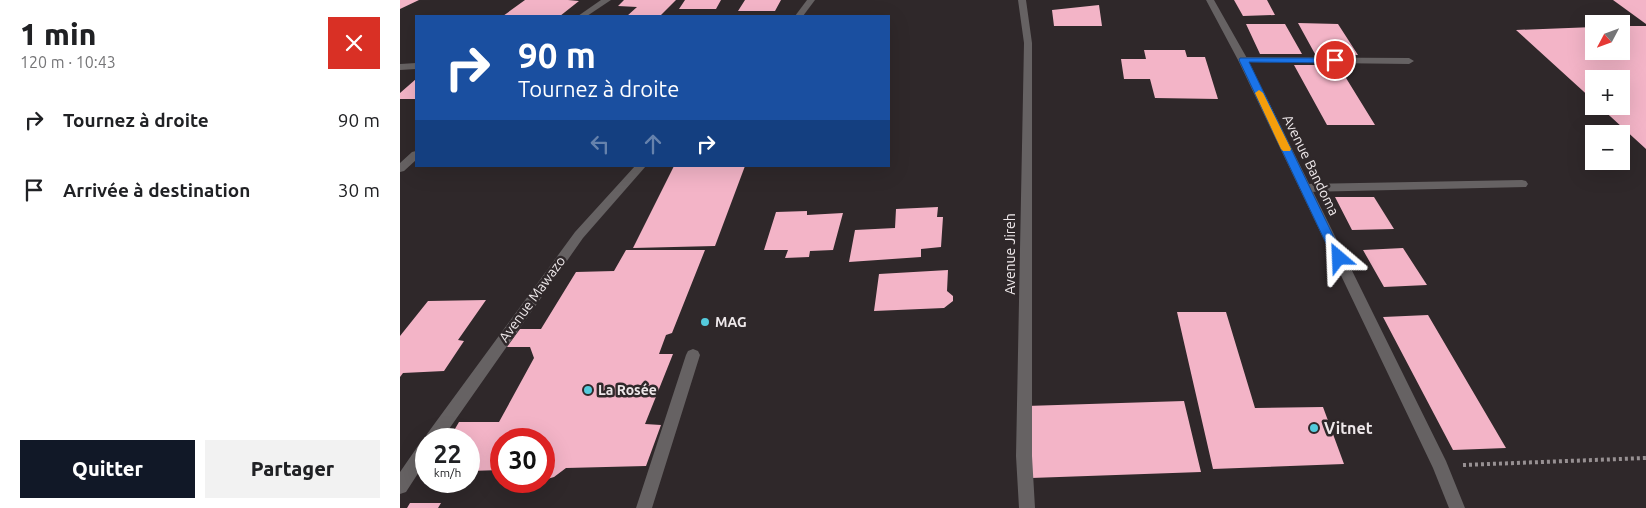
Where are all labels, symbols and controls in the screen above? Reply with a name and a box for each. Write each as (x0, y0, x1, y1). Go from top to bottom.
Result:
north arrow (1585, 15, 1630, 60)
map controls (1585, 15, 1630, 170)
text: 1 min (20, 17, 96, 51)
button: close (328, 17, 380, 69)
icon: right (435, 35, 500, 100)
text: 90 m (518, 35, 596, 75)
pin (1314, 39, 1356, 81)
icon: arrive (1321, 46, 1349, 74)
text: 120 m · 10:43 (20, 53, 116, 71)
button: + (1585, 70, 1630, 115)
text: Tournez à droite (518, 76, 679, 101)
icon: right (20, 106, 48, 134)
text: Tournez à droite (63, 109, 209, 131)
text: 90 m (338, 109, 380, 131)
street label: Avenue Bandoma (1280, 112, 1342, 218)
button: − (1585, 125, 1630, 170)
icon: left (586, 130, 614, 158)
icon: ahead (639, 130, 667, 158)
icon: right (692, 130, 720, 158)
icon: arrive (20, 176, 48, 204)
text: Arrivée à destination (63, 179, 250, 201)
text: 30 m (338, 179, 380, 201)
street label: Avenue Jireh (1002, 213, 1018, 295)
position arrow (1312, 231, 1364, 283)
street label: Avenue Mawazo (495, 253, 569, 345)
place label: MAG (715, 314, 747, 330)
marker: MAG (699, 316, 711, 328)
place label: La Rosée (598, 382, 657, 398)
marker: La Rosée (582, 384, 594, 396)
place label: Vitnet (1324, 419, 1373, 437)
marker: Vitnet (1308, 422, 1320, 434)
speed limit sign: 30 (490, 428, 555, 493)
button: Quitter (20, 440, 195, 498)
button: Partager (205, 440, 380, 498)
text: 22 (433, 440, 462, 468)
text: km/h (434, 466, 461, 479)

